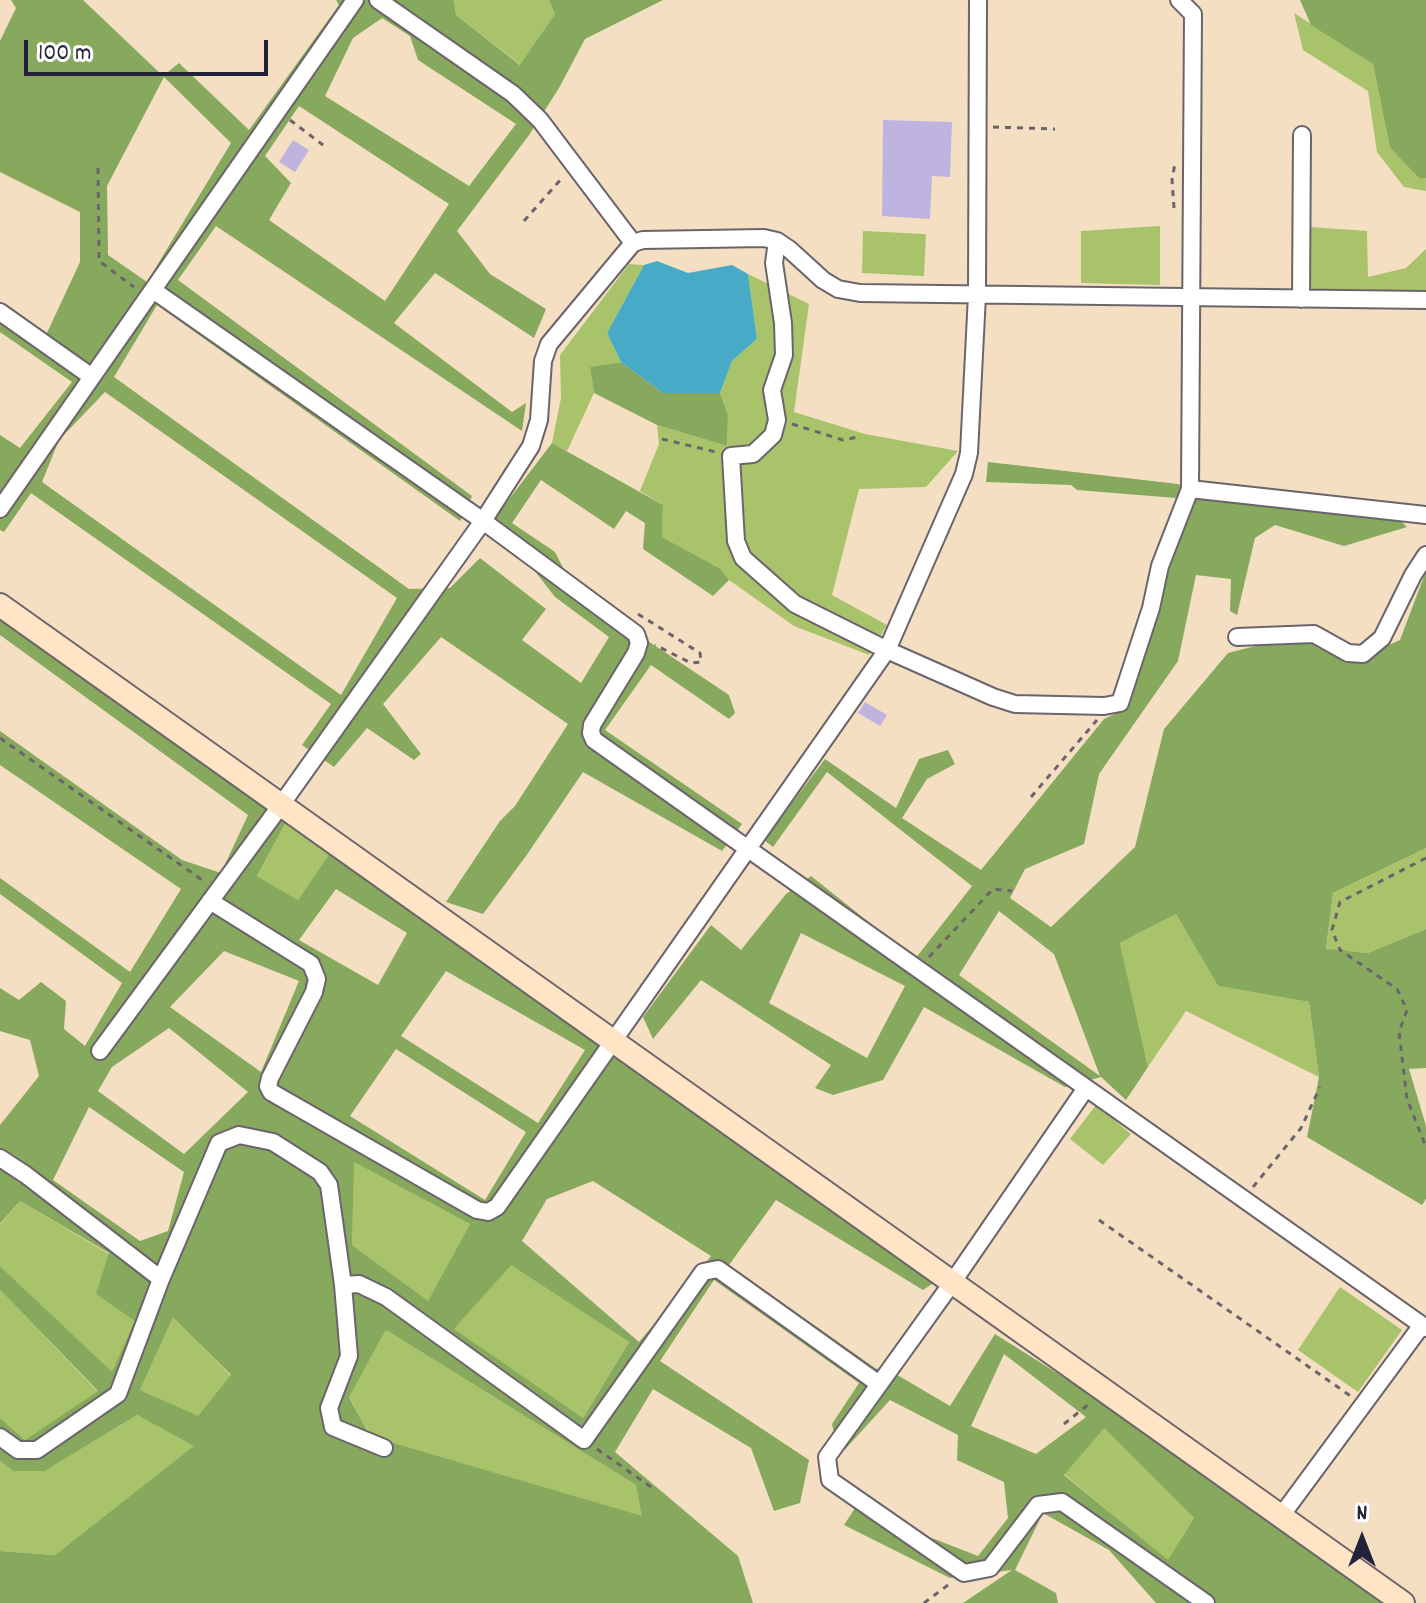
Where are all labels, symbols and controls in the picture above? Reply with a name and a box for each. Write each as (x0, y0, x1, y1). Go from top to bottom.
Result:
scale bar (28, 24, 272, 74)
text: 100 m (38, 37, 91, 71)
north arrow (1322, 1499, 1402, 1579)
text: N (1357, 1499, 1367, 1530)

